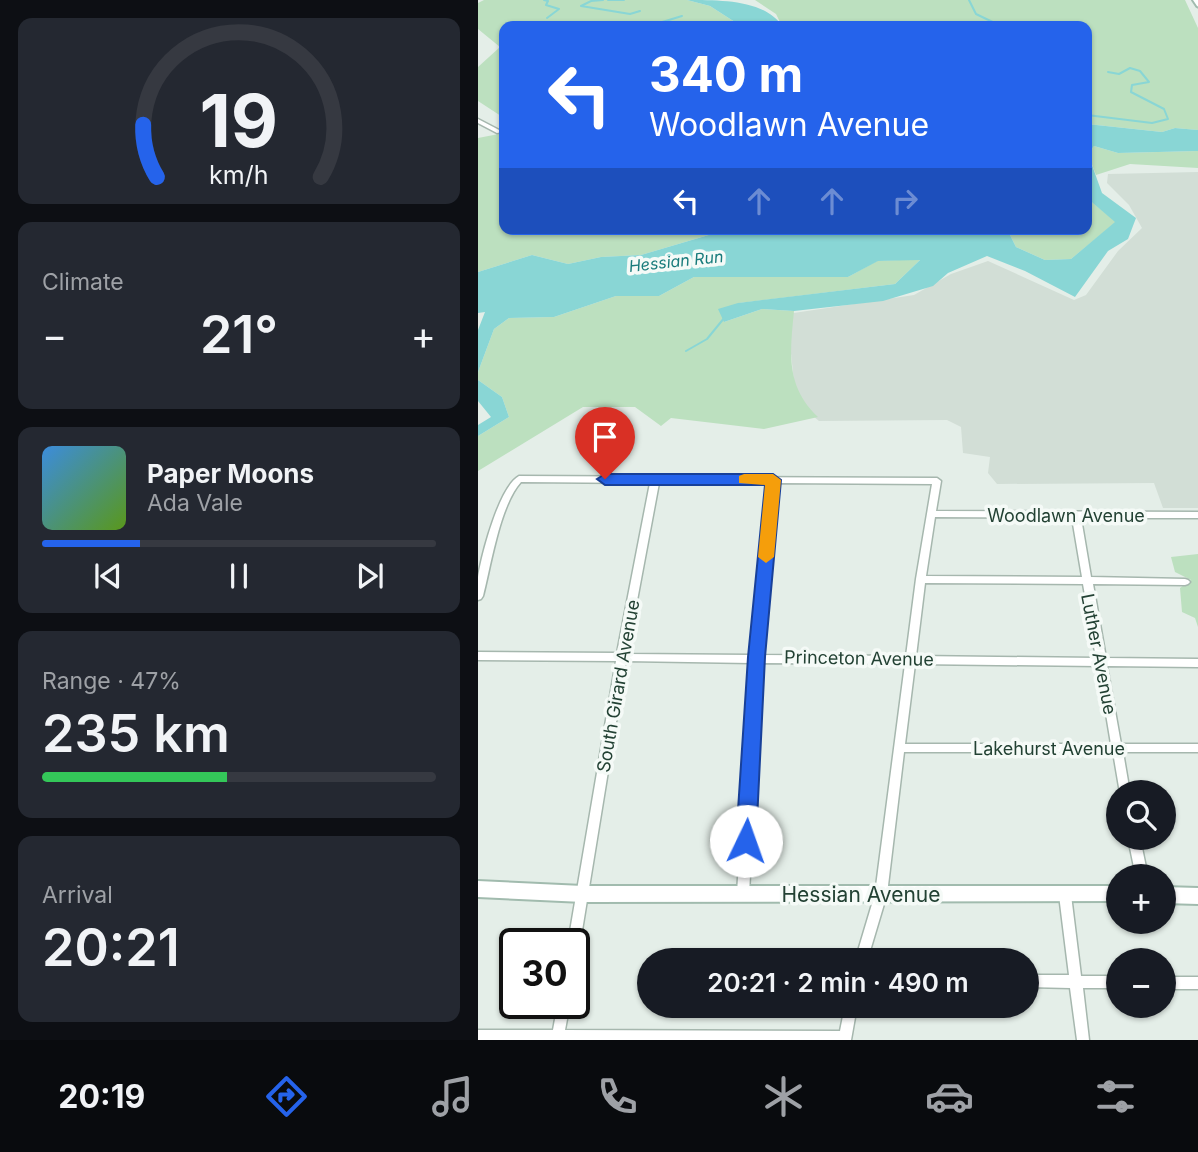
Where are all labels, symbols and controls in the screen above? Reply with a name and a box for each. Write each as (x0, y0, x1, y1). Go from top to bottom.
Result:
text: 340 m (649, 45, 803, 104)
icon: left (534, 49, 625, 140)
text: 19 (200, 77, 278, 166)
text: Woodlawn Avenue (649, 105, 929, 144)
text: km/h (209, 160, 269, 190)
icon: left (667, 182, 705, 220)
icon: ahead (740, 182, 778, 220)
icon: ahead (813, 182, 851, 220)
icon: right (886, 182, 924, 220)
water label: Hessian Run (628, 246, 724, 276)
text: Climate (42, 268, 124, 296)
text: 21° (200, 303, 278, 366)
text: − (42, 312, 67, 358)
text: + (411, 312, 436, 358)
pin (575, 407, 635, 479)
icon: arrive (586, 418, 624, 456)
text: Paper Moons (147, 458, 314, 489)
text: Ada Vale (147, 489, 243, 517)
street label: Woodlawn Avenue (987, 505, 1145, 526)
icon: previous (89, 557, 127, 595)
icon: pause (220, 557, 258, 595)
icon: next (351, 557, 389, 595)
street label: Luther Avenue (1077, 592, 1121, 716)
street label: South Girard Avenue (592, 598, 644, 774)
street label: Princeton Avenue (784, 646, 934, 670)
text: Range · 47% (42, 667, 181, 695)
text: 235 km (42, 702, 230, 765)
street label: Lakehurst Avenue (973, 738, 1125, 759)
map controls (1106, 780, 1176, 1018)
button: search (1106, 780, 1176, 850)
position arrow (709, 804, 783, 878)
button: + (1106, 864, 1176, 934)
text: Arrival (42, 881, 113, 909)
street label: Hessian Avenue (782, 882, 940, 907)
text: 20:21 (42, 916, 180, 979)
speed limit sign: 30 (499, 928, 590, 1019)
button: − (1106, 948, 1176, 1018)
text: 20:21 · 2 min · 490 m (707, 967, 969, 998)
icon: directions (262, 1072, 311, 1121)
icon: music (428, 1072, 477, 1121)
icon: phone (593, 1072, 642, 1121)
icon: climate (759, 1072, 808, 1121)
icon: car (925, 1072, 974, 1121)
icon: filters (1091, 1072, 1140, 1121)
text: 20:19 (58, 1077, 145, 1116)

